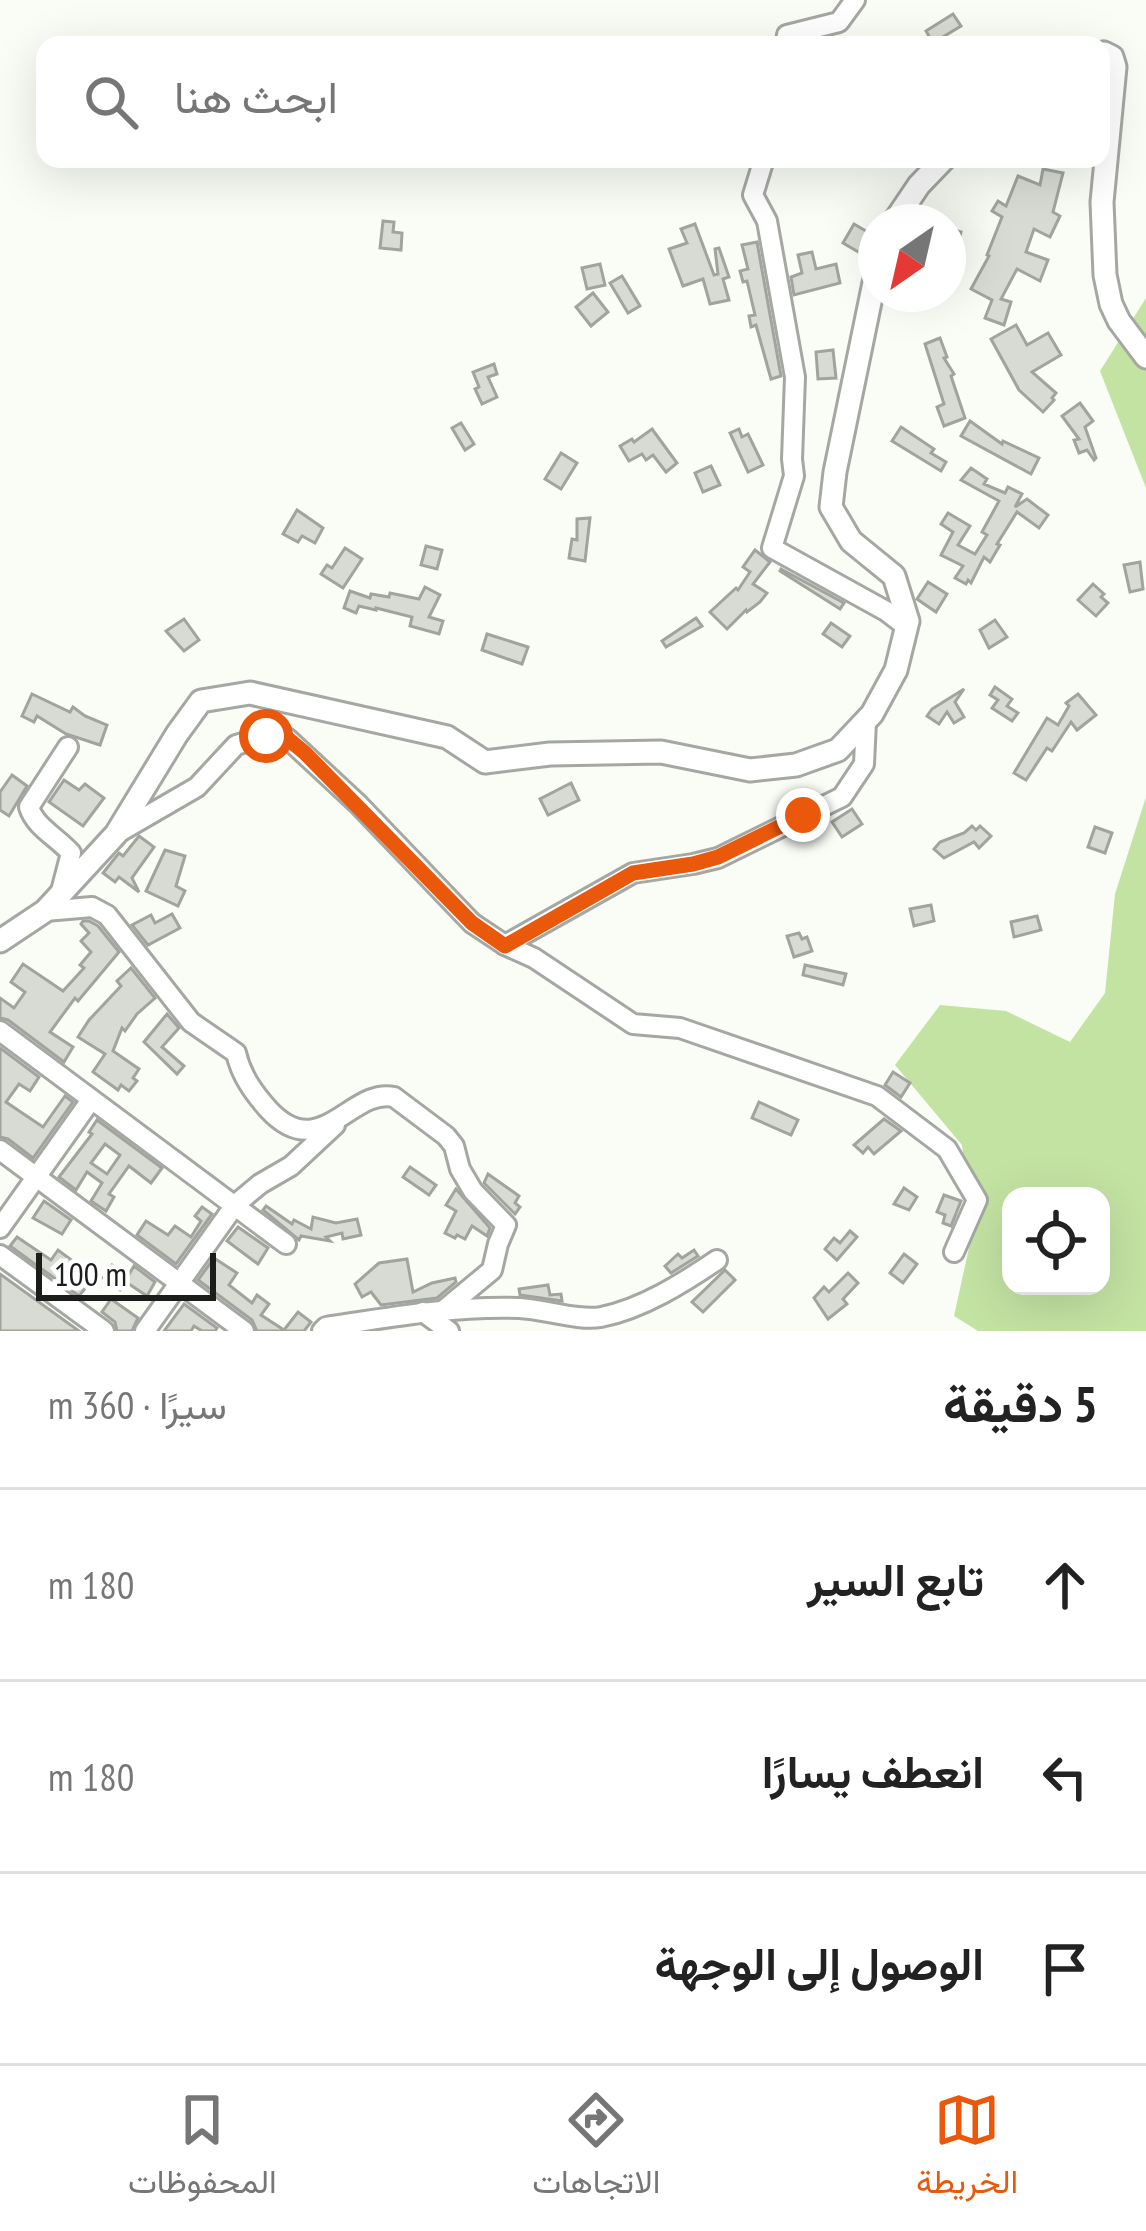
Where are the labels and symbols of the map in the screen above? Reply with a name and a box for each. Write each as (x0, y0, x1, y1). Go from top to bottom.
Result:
north arrow (858, 204, 966, 312)
route start (239, 709, 293, 763)
route end (776, 788, 830, 842)
scale bar (36, 1247, 216, 1300)

